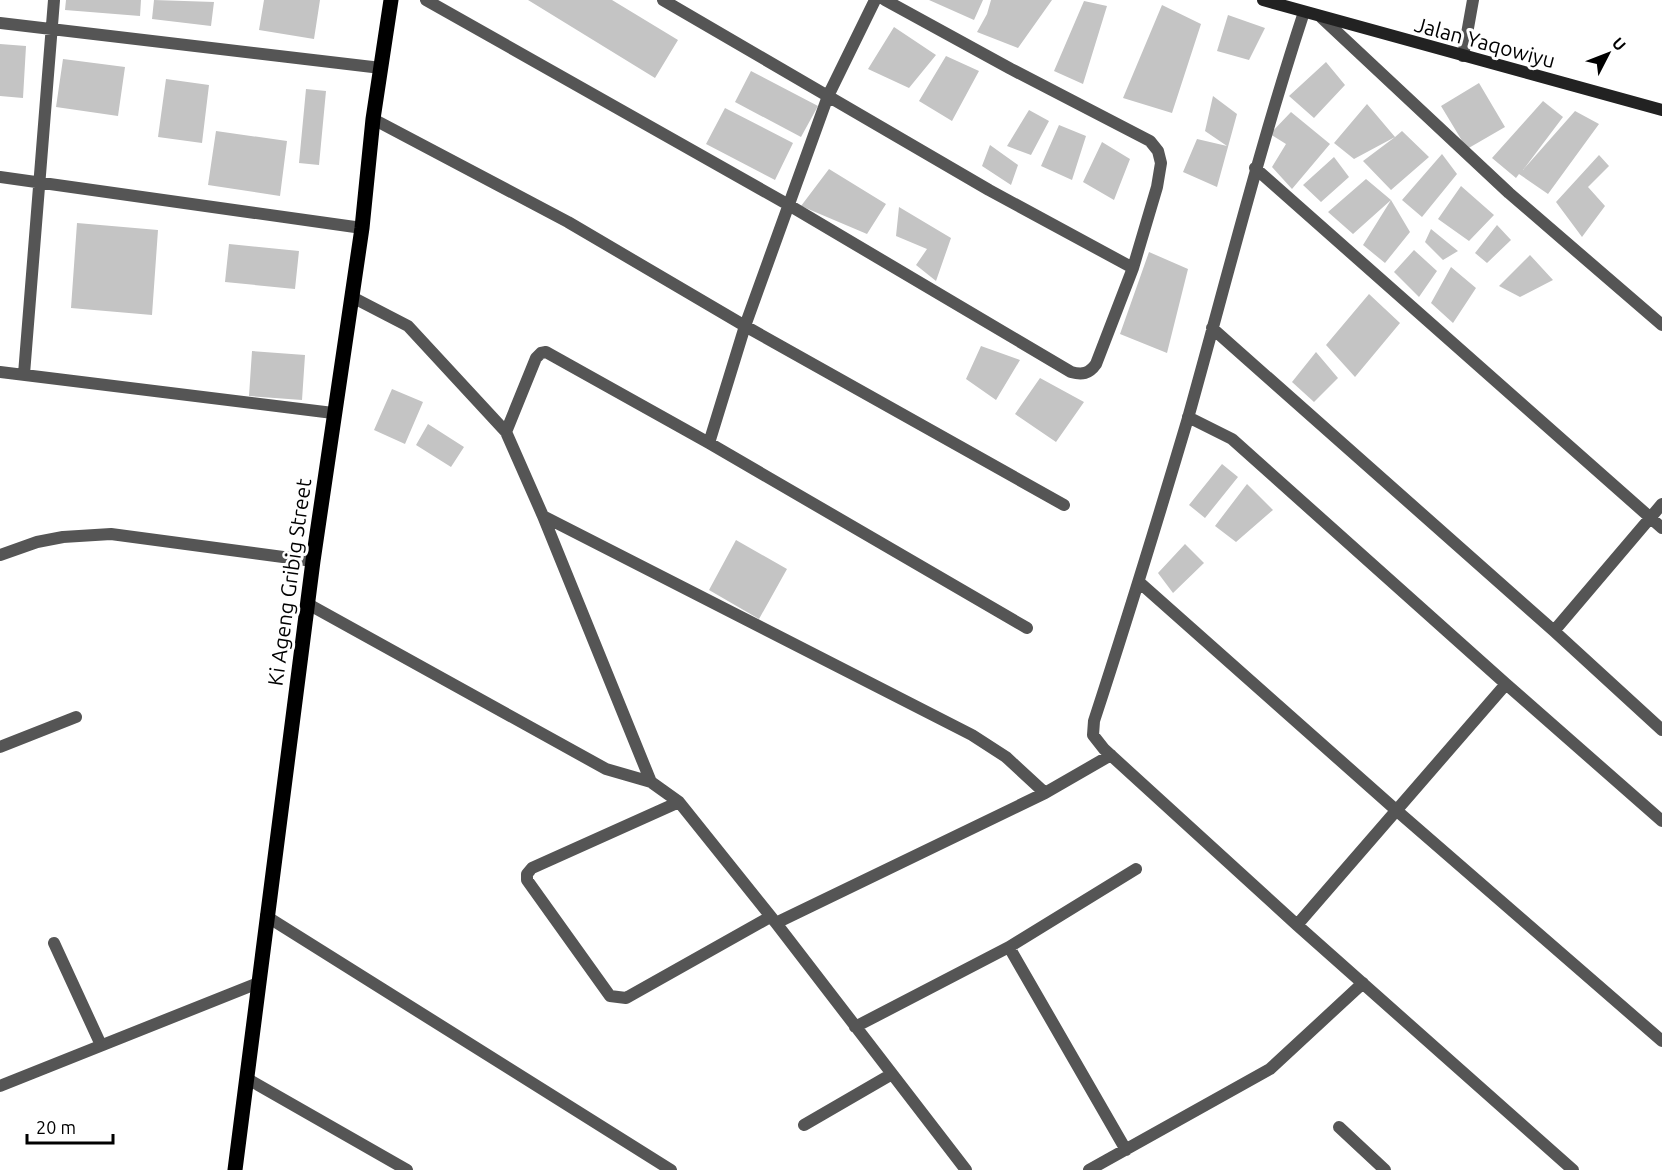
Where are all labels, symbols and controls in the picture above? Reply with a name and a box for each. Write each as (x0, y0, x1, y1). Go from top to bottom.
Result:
street label: Jalan Yaqowiyu (1412, 12, 1558, 72)
north arrow (1578, 24, 1638, 84)
text: U (1609, 34, 1630, 54)
street label: Ki Ageng Gribig Street (263, 477, 315, 687)
scale bar (27, 1107, 112, 1145)
text: 20 m (36, 1117, 76, 1137)

